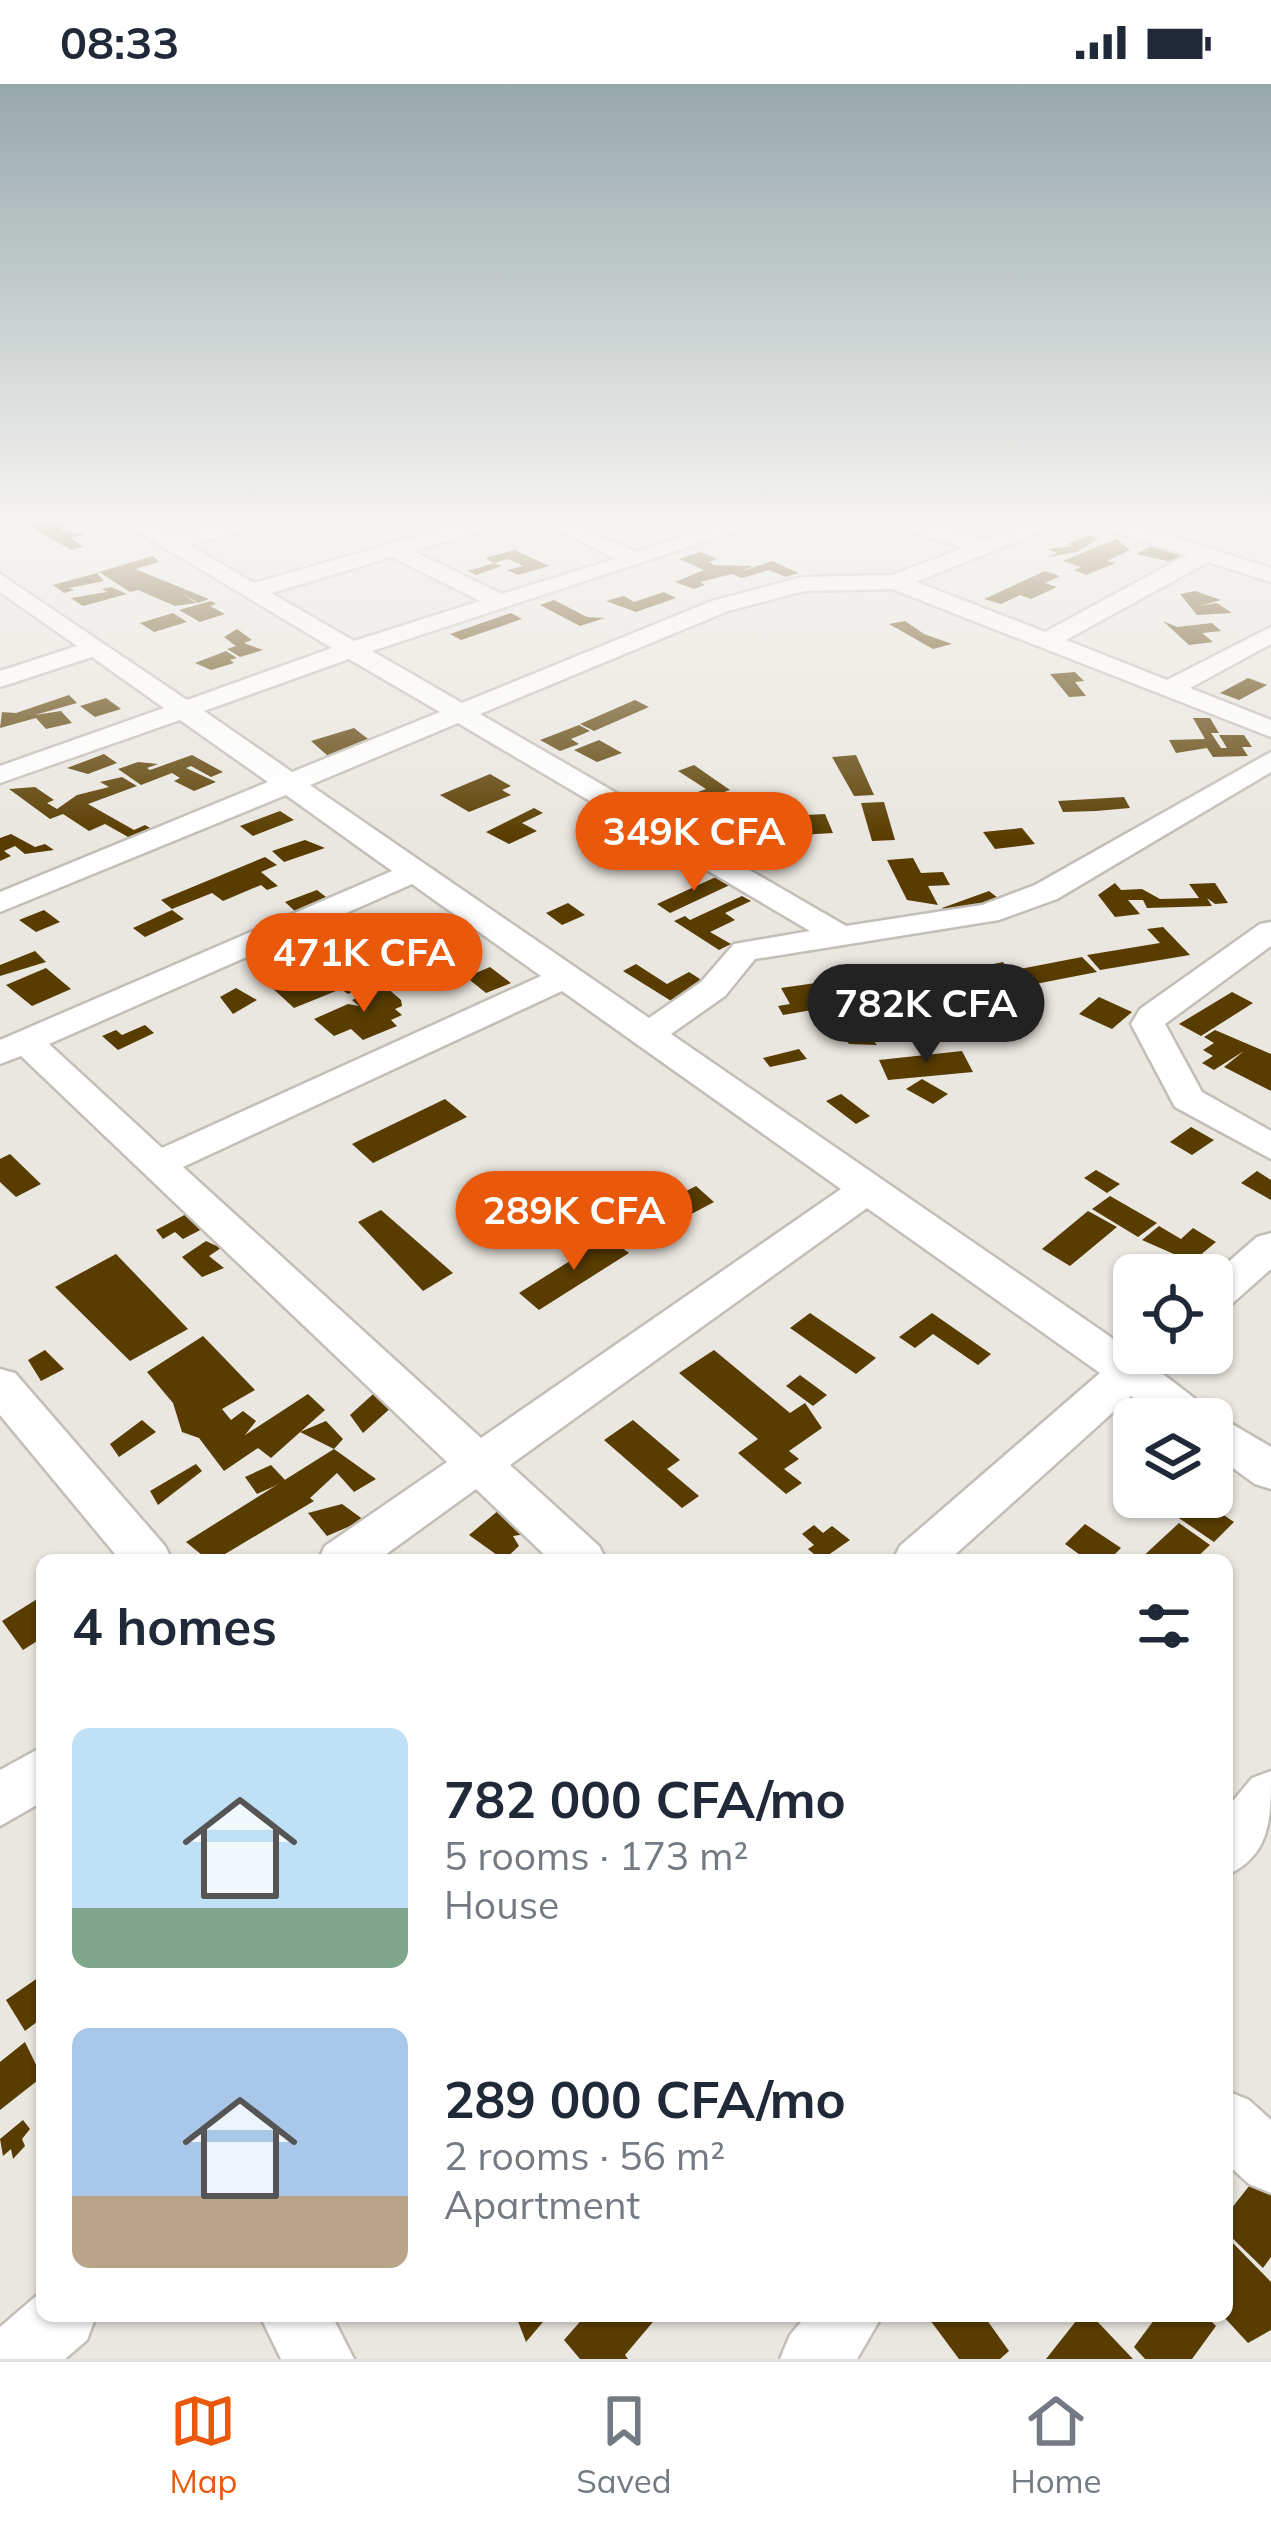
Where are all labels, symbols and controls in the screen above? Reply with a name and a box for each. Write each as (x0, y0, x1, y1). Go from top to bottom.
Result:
text: 08:33 (60, 14, 179, 70)
pin: 349K CFA (570, 792, 818, 894)
text: 349K CFA (603, 806, 786, 855)
pin: 471K CFA (240, 913, 488, 1015)
text: 471K CFA (273, 927, 456, 976)
pin: 782K CFA (802, 964, 1050, 1066)
text: 782K CFA (835, 978, 1018, 1027)
pin: 289K CFA (450, 1171, 698, 1273)
text: 289K CFA (483, 1185, 666, 1234)
map controls (1113, 1254, 1233, 1518)
button: locate (1113, 1254, 1233, 1374)
button: layers (1113, 1398, 1233, 1518)
icon: filters (1131, 1593, 1197, 1659)
text: 4 homes (72, 1594, 277, 1658)
text: 782 000 CFA/mo (444, 1767, 846, 1831)
icon: home (168, 1776, 312, 1920)
text: 5 rooms · 173 m² (444, 1831, 748, 1880)
text: House (444, 1880, 559, 1929)
text: 289 000 CFA/mo (444, 2067, 846, 2131)
icon: home (168, 2076, 312, 2220)
text: 2 rooms · 56 m² (444, 2131, 725, 2180)
text: Apartment (444, 2180, 640, 2229)
tab: Map (169, 2388, 237, 2501)
tab: Saved (576, 2388, 672, 2501)
tab: Home (1010, 2388, 1102, 2501)

